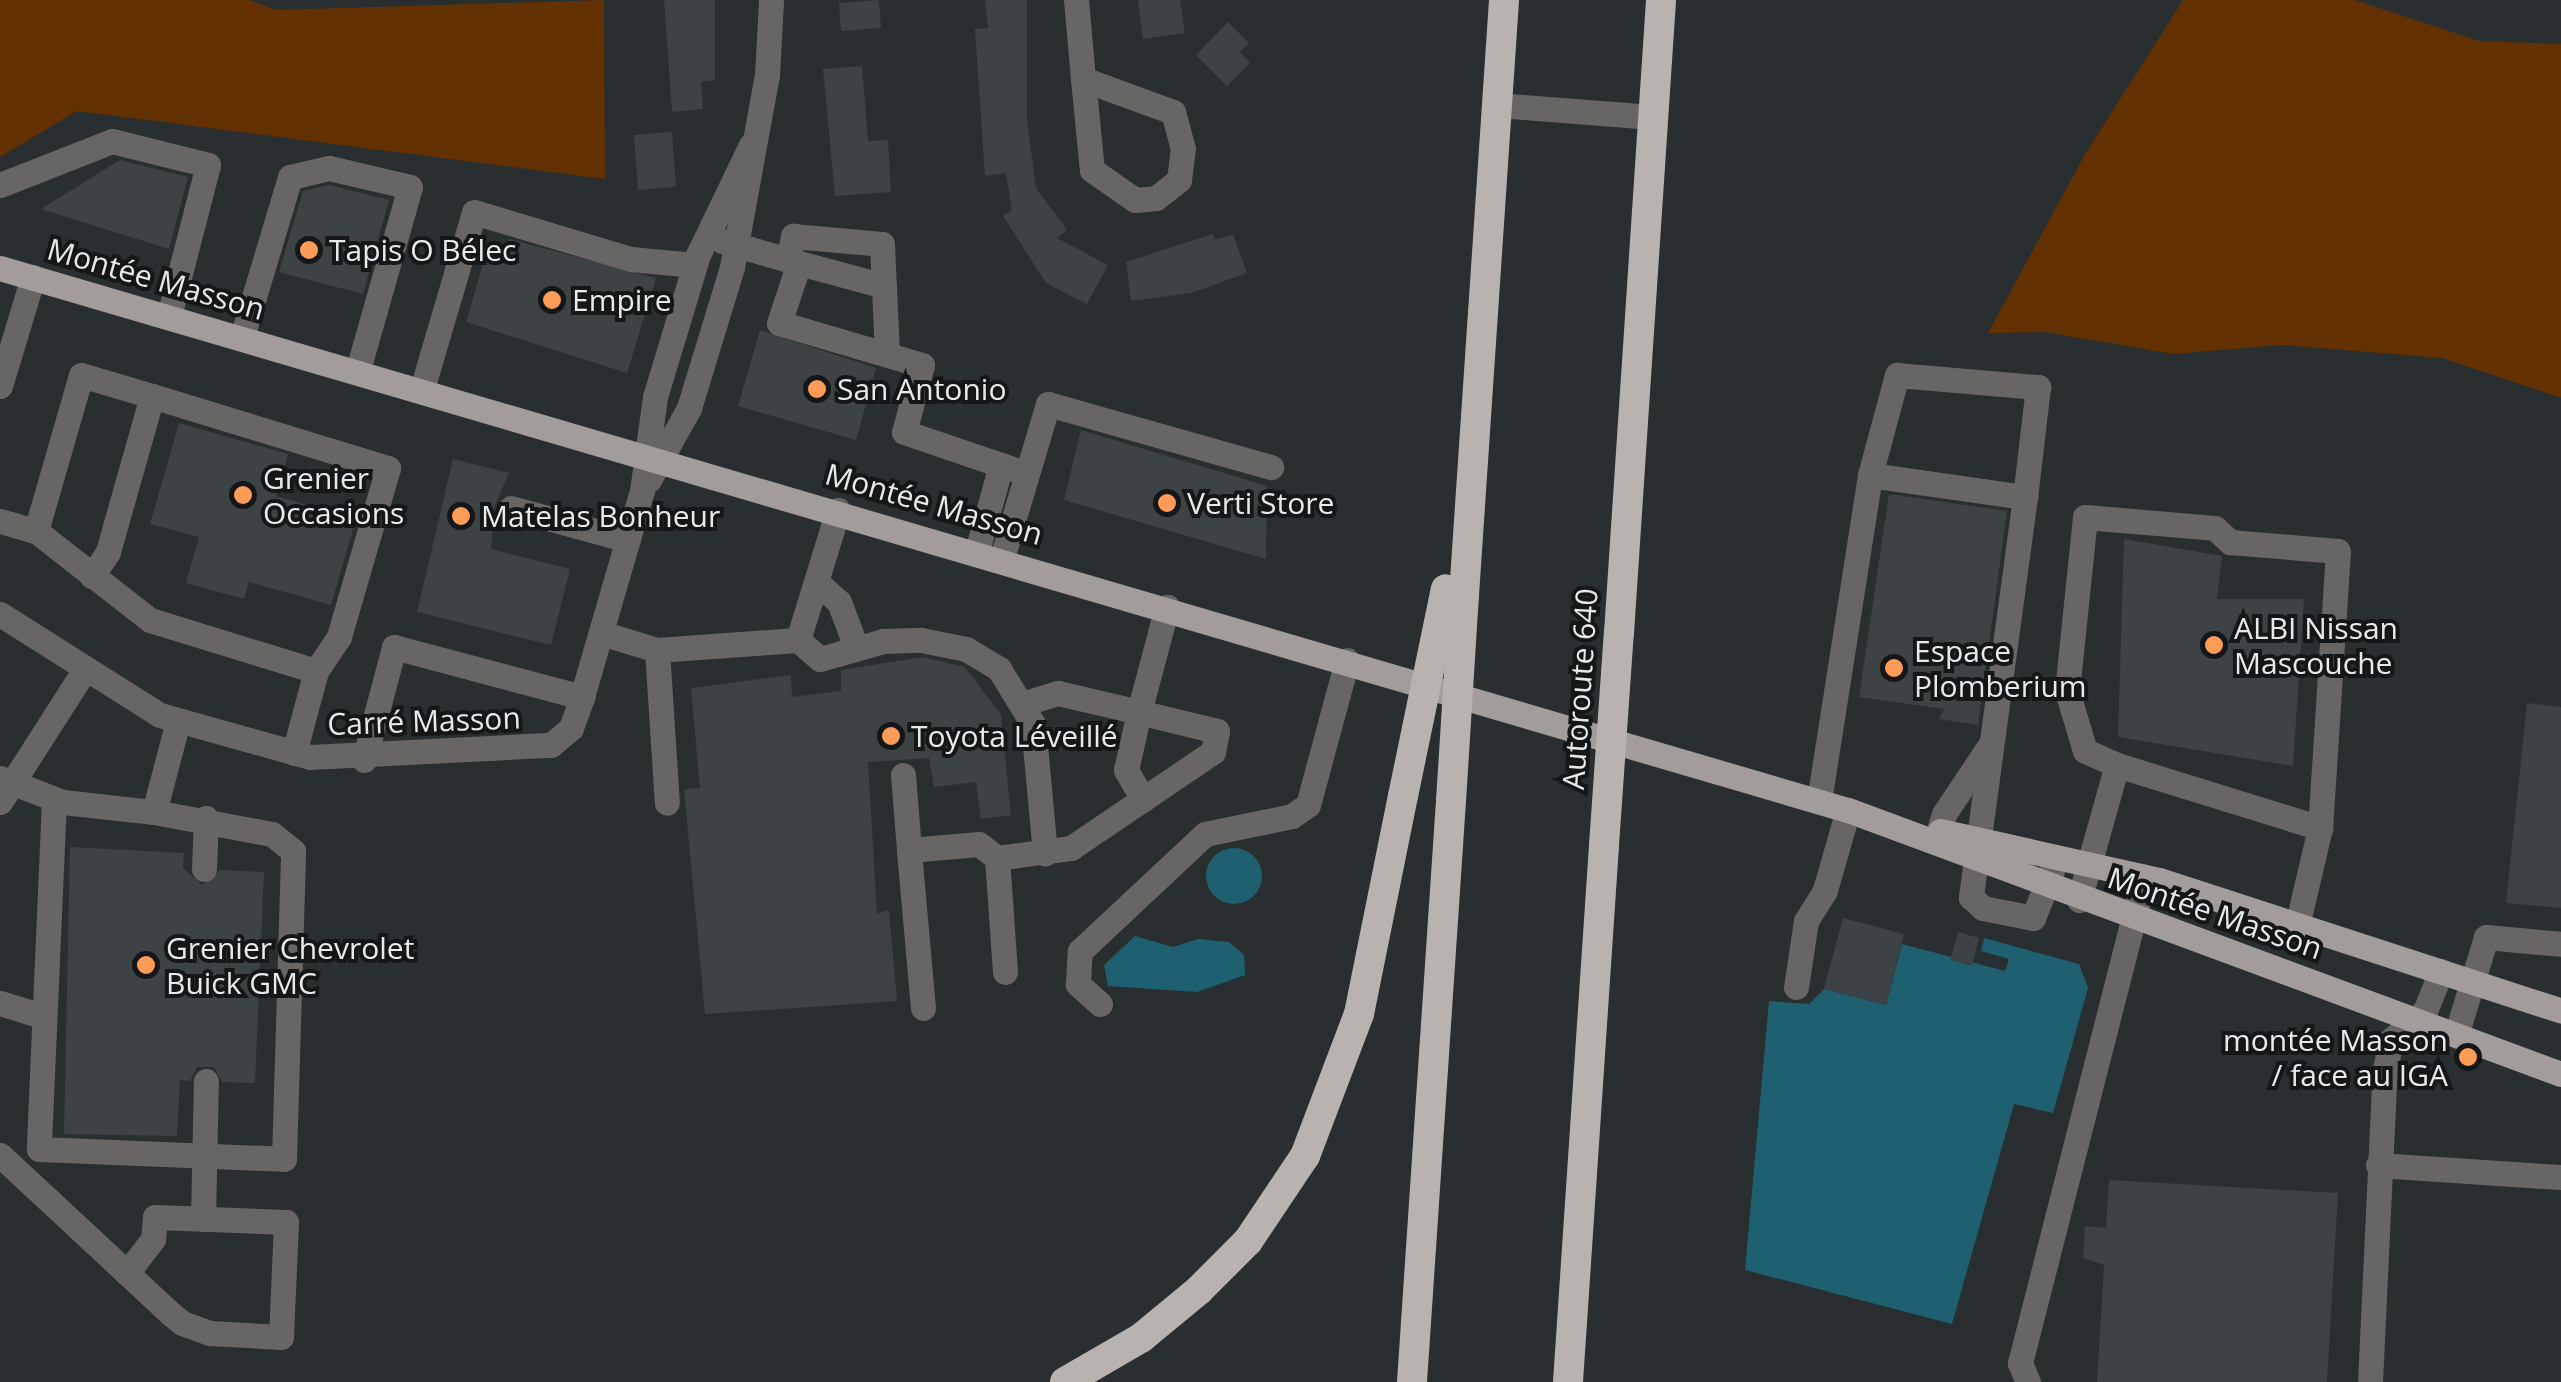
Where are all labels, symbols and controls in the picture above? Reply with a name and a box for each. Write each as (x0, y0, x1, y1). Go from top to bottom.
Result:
street label: Montée Masson (43, 231, 269, 327)
place label: Tapis O Bélec (329, 232, 516, 268)
marker: Tapis O Bélec (298, 239, 320, 261)
place label: Empire (572, 282, 671, 318)
marker: Empire (541, 289, 563, 311)
place label: San Antonio (837, 371, 1006, 407)
marker: San Antonio (806, 378, 828, 400)
street label: Montée Masson (821, 456, 1047, 552)
place label: Grenier Occasions (263, 460, 404, 530)
marker: Grenier Occasions (232, 484, 254, 506)
place label: Verti Store (1187, 485, 1334, 521)
marker: Verti Store (1156, 492, 1178, 514)
place label: Matelas Bonheur (481, 498, 720, 534)
marker: Matelas Bonheur (450, 505, 472, 527)
street label: Autoroute 640 (1555, 587, 1605, 791)
place label: ALBI Nissan Mascouche (2234, 610, 2398, 680)
place label: Espace Plomberium (1914, 633, 2087, 704)
marker: ALBI Nissan Mascouche (2203, 634, 2225, 656)
marker: Espace Plomberium (1883, 657, 1905, 679)
street label: Carré Masson (327, 700, 521, 742)
place label: Toyota Léveillé (911, 718, 1118, 754)
marker: Toyota Léveillé (880, 725, 902, 747)
street label: Montée Masson (2103, 859, 2327, 967)
place label: Grenier Chevrolet Buick GMC (166, 930, 414, 1000)
marker: Grenier Chevrolet Buick GMC (135, 954, 157, 976)
place label: montée Masson / face au IGA (2223, 1022, 2448, 1092)
marker: montée Masson / face au IGA (2457, 1046, 2479, 1068)

